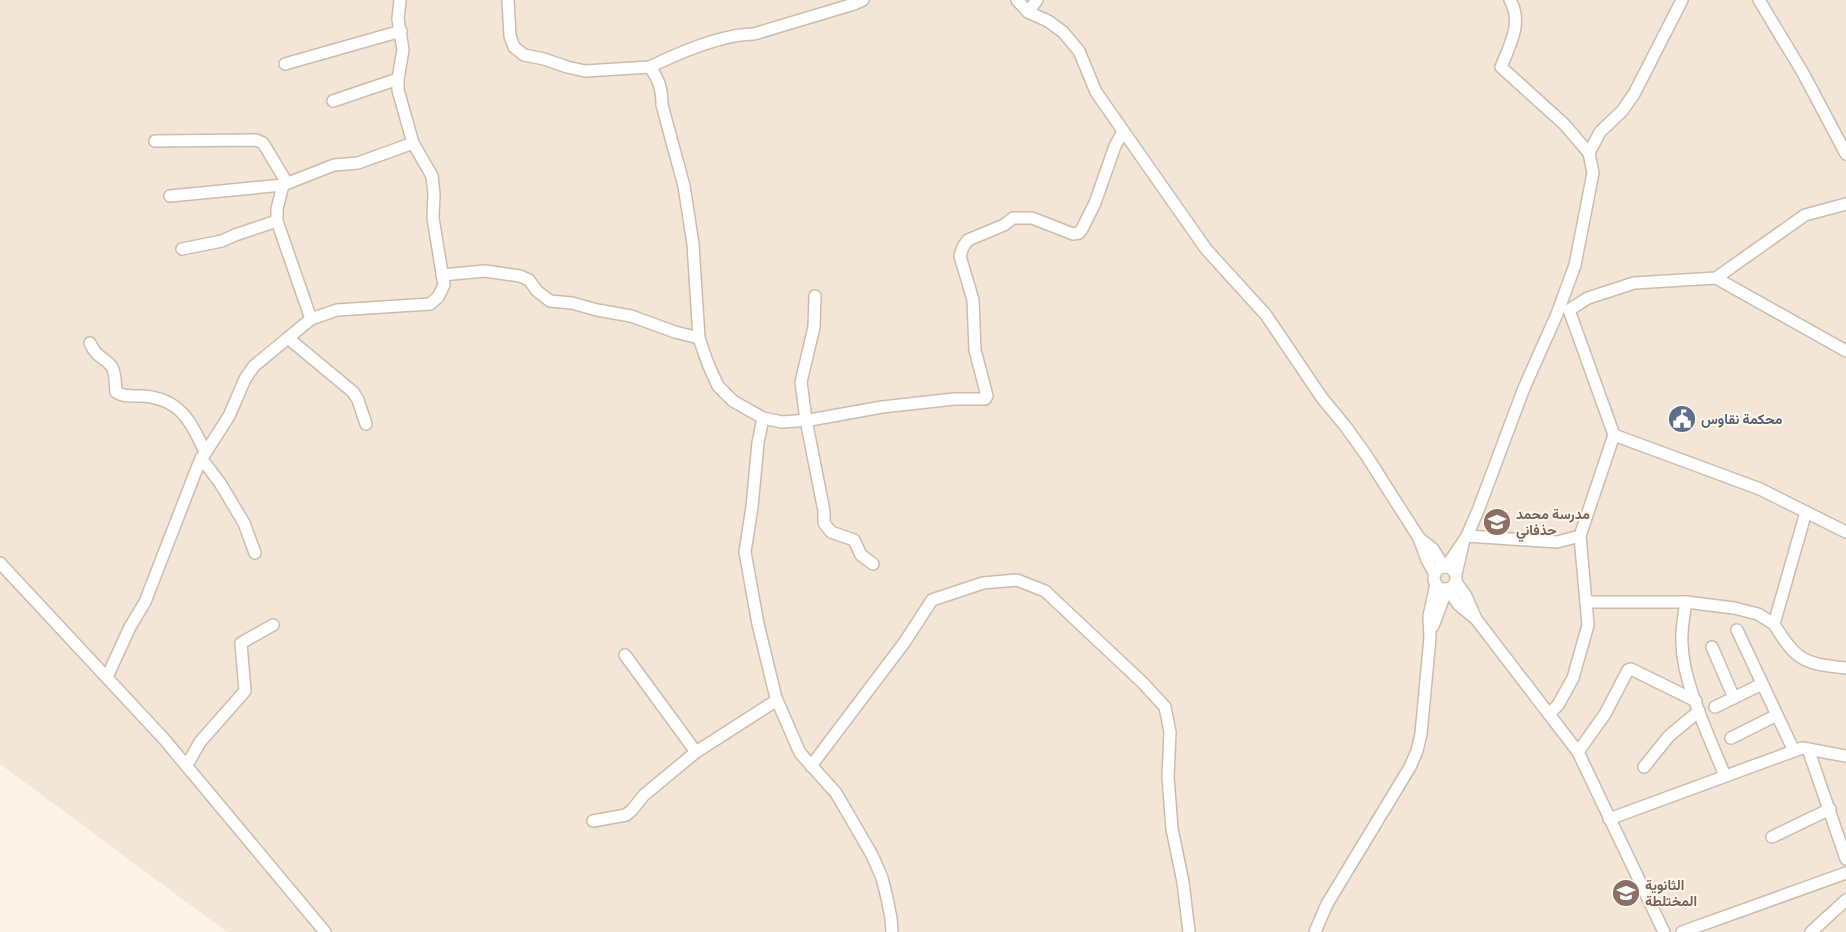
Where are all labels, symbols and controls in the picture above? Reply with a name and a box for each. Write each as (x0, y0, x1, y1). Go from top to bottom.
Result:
public building icon: محكمة نقاوس (1667, 404, 1697, 434)
place label: محكمة نقاوس (1701, 411, 1783, 428)
place label: مدرسة محمد حذفاني (1516, 506, 1590, 542)
school or university icon: مدرسة محمد حذفاني (1482, 507, 1512, 537)
place label: الثانوية المختلطة (1645, 877, 1697, 909)
school or university icon: الثانوية المختلطة (1611, 878, 1641, 908)

